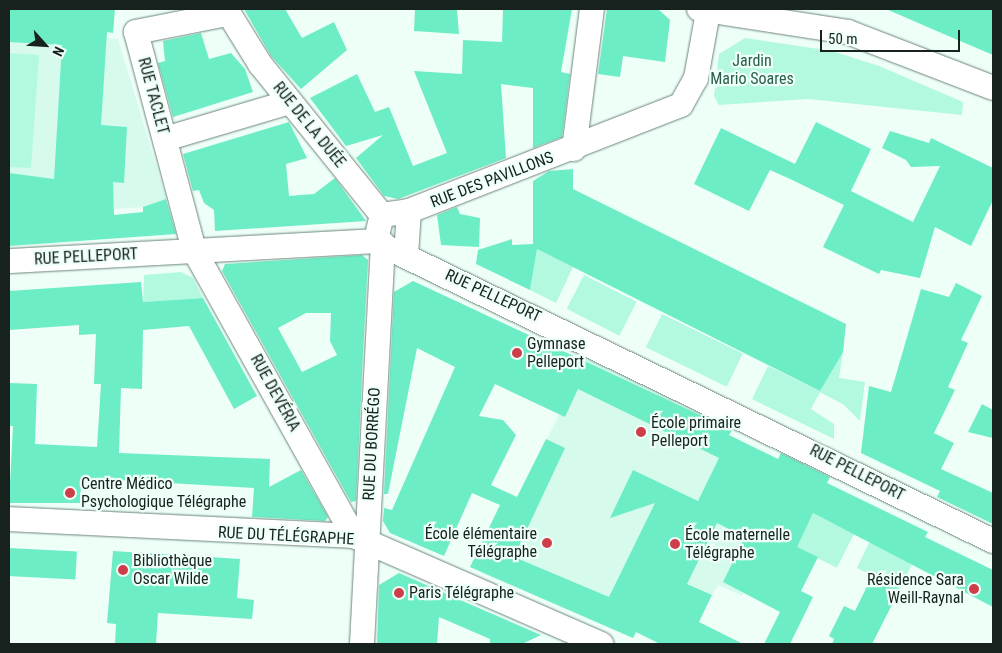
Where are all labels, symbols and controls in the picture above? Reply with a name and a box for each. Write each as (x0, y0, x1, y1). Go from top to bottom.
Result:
north arrow (20, 20, 70, 70)
scale bar (822, 20, 962, 52)
text: 50 m (828, 30, 858, 48)
text: N (49, 44, 68, 59)
park label: Jardin Mario Soares (710, 51, 794, 89)
street label: RUE TACLET (133, 55, 173, 137)
street label: RUE DE LA DUÉE (269, 78, 349, 172)
street label: RUE DES PAVILLONS (428, 148, 556, 212)
street label: RUE PELLEPORT (34, 245, 138, 269)
street label: RUE PELLEPORT (442, 265, 544, 327)
place label: Gymnase Pelleport (527, 334, 585, 372)
marker: Gymnase Pelleport (511, 347, 523, 359)
street label: RUE DEVÉRIA (246, 351, 304, 435)
street label: RUE DU BORRÉGO (359, 387, 385, 501)
place label: École primaire Pelleport (651, 413, 741, 451)
marker: École primaire Pelleport (635, 426, 647, 438)
street label: RUE PELLEPORT (806, 441, 908, 505)
place label: Centre Médico Psychologique Télégraphe (81, 474, 247, 512)
marker: Centre Médico Psychologique Télégraphe (63, 486, 77, 500)
street label: RUE DU TÉLÉGRAPHE (217, 523, 355, 549)
place label: École élémentaire Télégraphe (425, 524, 537, 562)
place label: École maternelle Télégraphe (685, 525, 790, 563)
marker: École élémentaire Télégraphe (541, 537, 553, 549)
marker: École maternelle Télégraphe (669, 538, 681, 550)
place label: Bibliothèque Oscar Wilde (133, 551, 212, 589)
marker: Bibliothèque Oscar Wilde (117, 564, 129, 576)
place label: Résidence Sara Weill-Raynal (867, 570, 964, 608)
place label: Paris Télégraphe (409, 583, 514, 603)
marker: Résidence Sara Weill-Raynal (968, 583, 980, 595)
marker: Paris Télégraphe (393, 587, 405, 599)

